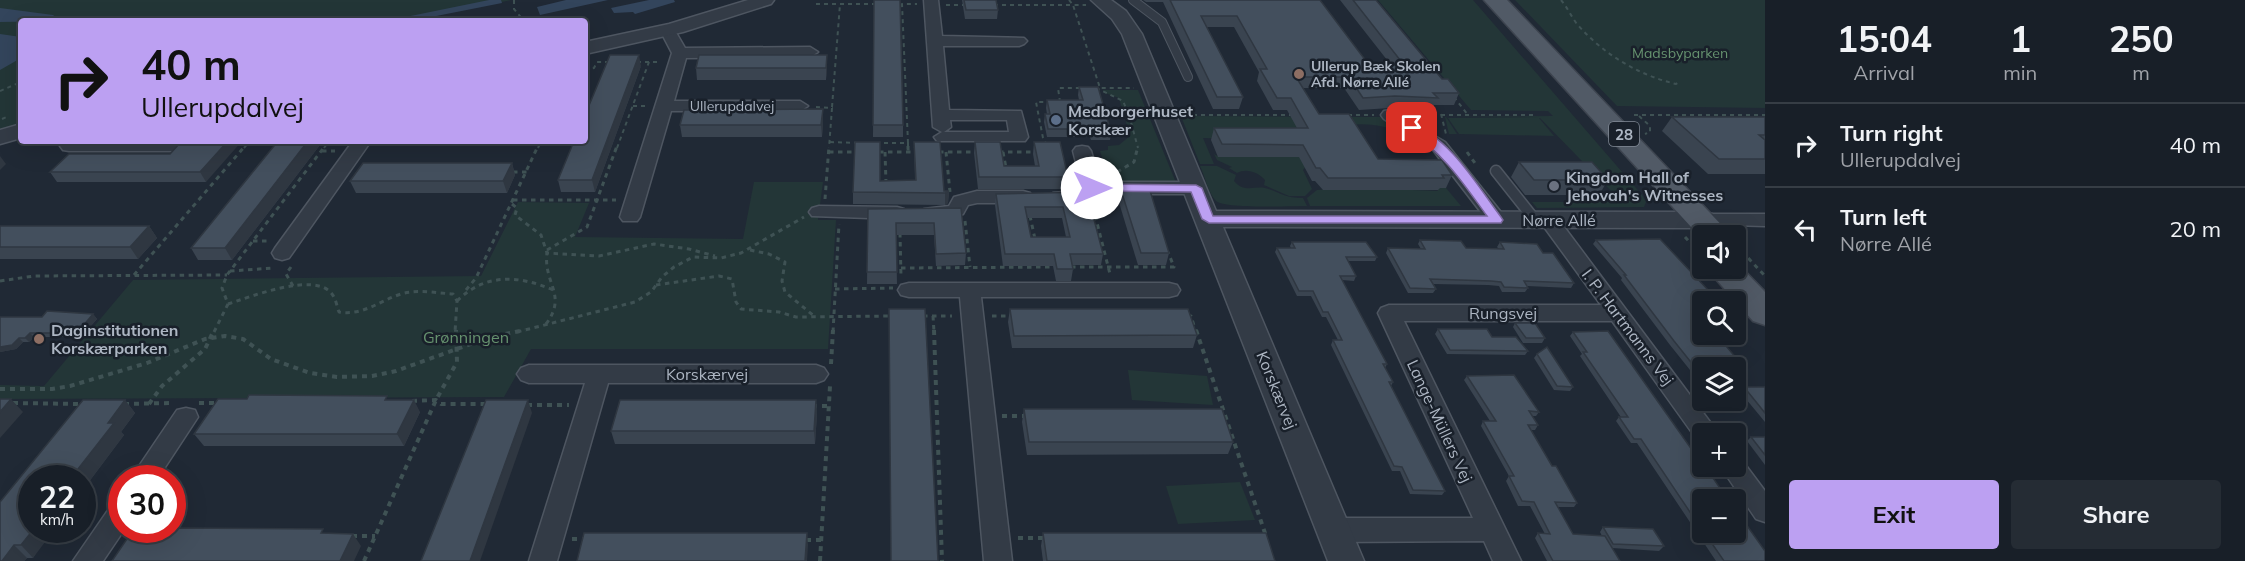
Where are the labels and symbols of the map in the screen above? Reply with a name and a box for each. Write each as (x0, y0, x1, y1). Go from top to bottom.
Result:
park label: Madsbyparken (1632, 44, 1728, 62)
place label: Ullerup Bæk Skolen Afd. Nørre Allé (1311, 57, 1441, 91)
marker: Ullerup Bæk Skolen Afd. Nørre Allé (1292, 67, 1306, 81)
street label: Ullerupdalvej (690, 97, 774, 115)
place label: Medborgerhuset Korskær (1068, 101, 1193, 139)
pin (1386, 102, 1437, 153)
marker: Medborgerhuset Korskær (1049, 113, 1063, 127)
road number: 28 (1609, 122, 1639, 146)
position arrow (1060, 156, 1124, 220)
place label: Kingdom Hall of Jehovah's Witnesses (1566, 167, 1723, 205)
marker: Kingdom Hall of Jehovah's Witnesses (1547, 179, 1561, 193)
street label: Nørre Allé (1522, 210, 1596, 230)
street label: I. P. Hartmanns Vej (1578, 265, 1678, 389)
street label: Rungsvej (1469, 303, 1537, 323)
place label: Daginstitutionen Korskærparken (51, 320, 178, 358)
park label: Grønningen (423, 327, 509, 347)
marker: Daginstitutionen Korskærparken (32, 332, 46, 346)
street label: Korskærvej (1252, 348, 1302, 432)
street label: Lange-Müllers Vej (1403, 357, 1477, 485)
street label: Korskærvej (666, 364, 748, 384)
speed limit sign: 30 (108, 465, 186, 543)

